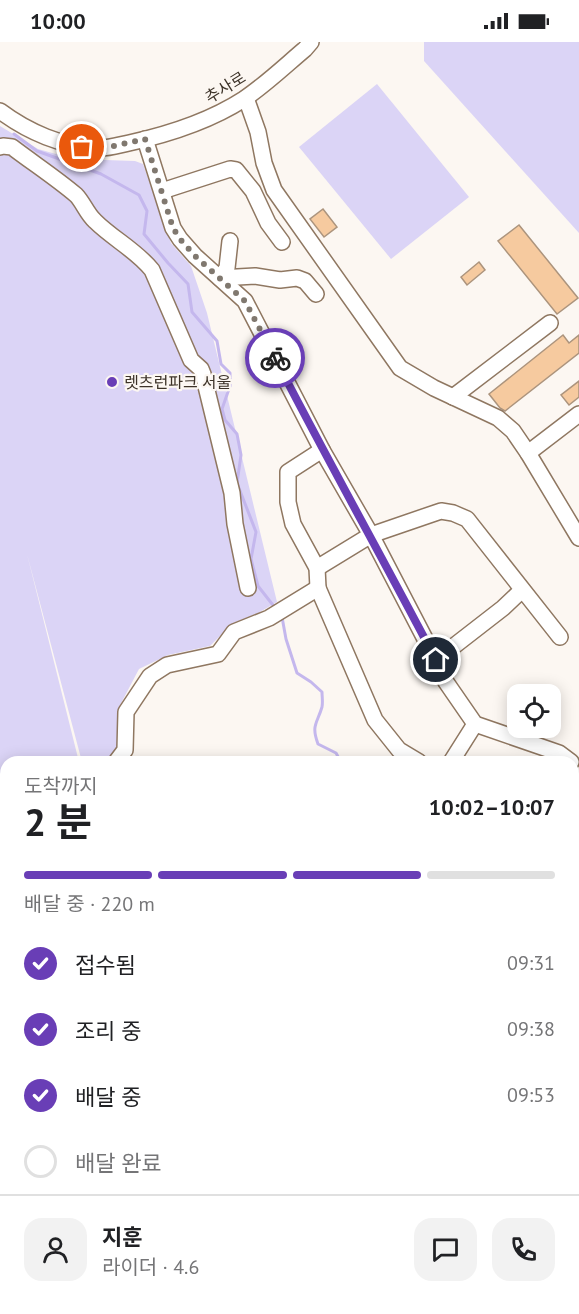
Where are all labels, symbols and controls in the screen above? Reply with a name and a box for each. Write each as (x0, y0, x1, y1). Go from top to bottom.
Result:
text: 10:00 (30, 7, 86, 35)
street label: 추사로 (201, 67, 249, 107)
pin (56, 121, 107, 172)
icon: bag (65, 130, 98, 163)
courier (245, 328, 305, 388)
icon: bike (259, 342, 292, 375)
place label: 렛츠런파크 서울 (124, 372, 231, 392)
marker: 렛츠런파크 서울 (105, 375, 119, 389)
pin (410, 634, 461, 685)
icon: home (419, 643, 452, 676)
map controls (507, 684, 561, 738)
button: locate (507, 684, 561, 738)
text: 도착까지 (24, 773, 98, 799)
text: 10:02–10:07 (429, 793, 555, 821)
text: 2 분 (24, 796, 92, 847)
text: 배달 중 · 220 m (24, 891, 155, 917)
icon: check (24, 947, 57, 980)
text: 09:31 (507, 950, 555, 976)
text: 접수됨 (75, 951, 136, 979)
icon: check (24, 1013, 57, 1046)
text: 09:38 (507, 1016, 555, 1042)
text: 조리 중 (75, 1017, 142, 1045)
icon: check (24, 1079, 57, 1112)
text: 09:53 (507, 1082, 555, 1108)
text: 배달 중 (75, 1083, 142, 1111)
text: 배달 완료 (75, 1149, 162, 1177)
button: person (24, 1218, 87, 1281)
button: chat (414, 1218, 477, 1281)
button: phone (492, 1218, 555, 1281)
text: 지훈 (102, 1223, 142, 1251)
text: 라이더 · 4.6 (102, 1254, 199, 1280)

